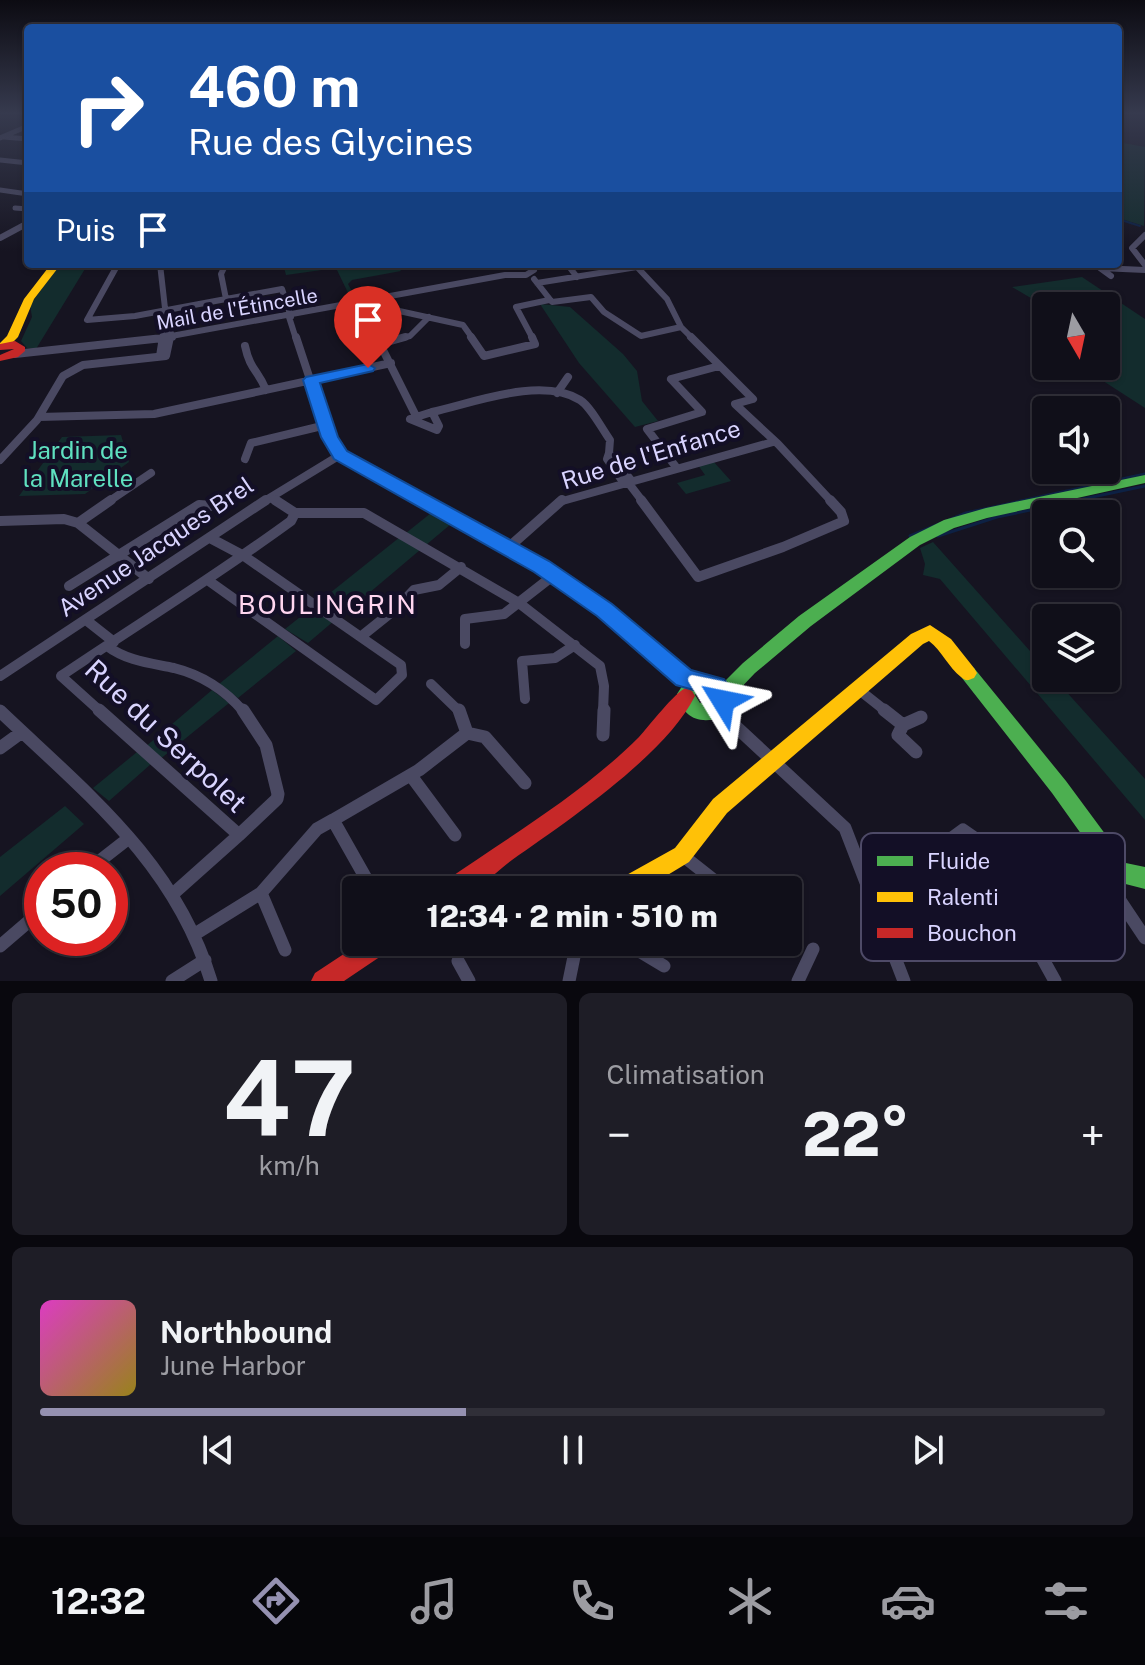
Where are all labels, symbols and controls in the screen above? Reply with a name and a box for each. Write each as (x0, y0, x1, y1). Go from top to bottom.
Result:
text: 460 m (188, 54, 360, 120)
icon: right (56, 56, 160, 160)
text: Rue des Glycines (188, 121, 473, 163)
icon: arrive (131, 208, 175, 252)
text: Puis (56, 212, 115, 248)
street label: Mail de l'Étincelle (154, 282, 320, 335)
pin (334, 286, 402, 368)
north arrow (1032, 292, 1120, 380)
map controls (1032, 292, 1120, 692)
icon: arrive (346, 298, 390, 342)
button: sound (1032, 396, 1120, 484)
street label: Rue de l'Enfance (558, 413, 744, 495)
park label: Jardin de la Marelle (23, 436, 133, 492)
street label: Avenue Jacques Brel (52, 470, 258, 622)
button: search (1032, 500, 1120, 588)
district label: BOULINGRIN (238, 589, 418, 620)
button: layers (1032, 604, 1120, 692)
street label: Rue du Serpolet (79, 652, 254, 819)
position arrow (681, 659, 765, 743)
legend (861, 833, 1125, 961)
text: Fluide (927, 848, 990, 874)
speed limit sign: 50 (24, 852, 128, 956)
text: Ralenti (927, 884, 999, 910)
text: 12:34 · 2 min · 510 m (426, 898, 718, 934)
text: Bouchon (927, 920, 1017, 946)
text: 47 (223, 1037, 356, 1159)
text: Climatisation (607, 1059, 765, 1090)
text: 22° (802, 1099, 909, 1170)
text: − (607, 1109, 631, 1161)
text: + (1081, 1109, 1105, 1161)
text: km/h (259, 1150, 320, 1181)
text: Northbound (160, 1314, 332, 1350)
text: June Harbor (160, 1350, 306, 1381)
icon: previous (196, 1428, 240, 1472)
icon: pause (551, 1428, 595, 1472)
icon: next (906, 1428, 950, 1472)
icon: directions (248, 1573, 304, 1629)
icon: music (406, 1573, 462, 1629)
icon: phone (564, 1573, 620, 1629)
icon: climate (722, 1573, 778, 1629)
icon: car (880, 1573, 936, 1629)
icon: filters (1038, 1573, 1094, 1629)
text: 12:32 (51, 1580, 146, 1622)

